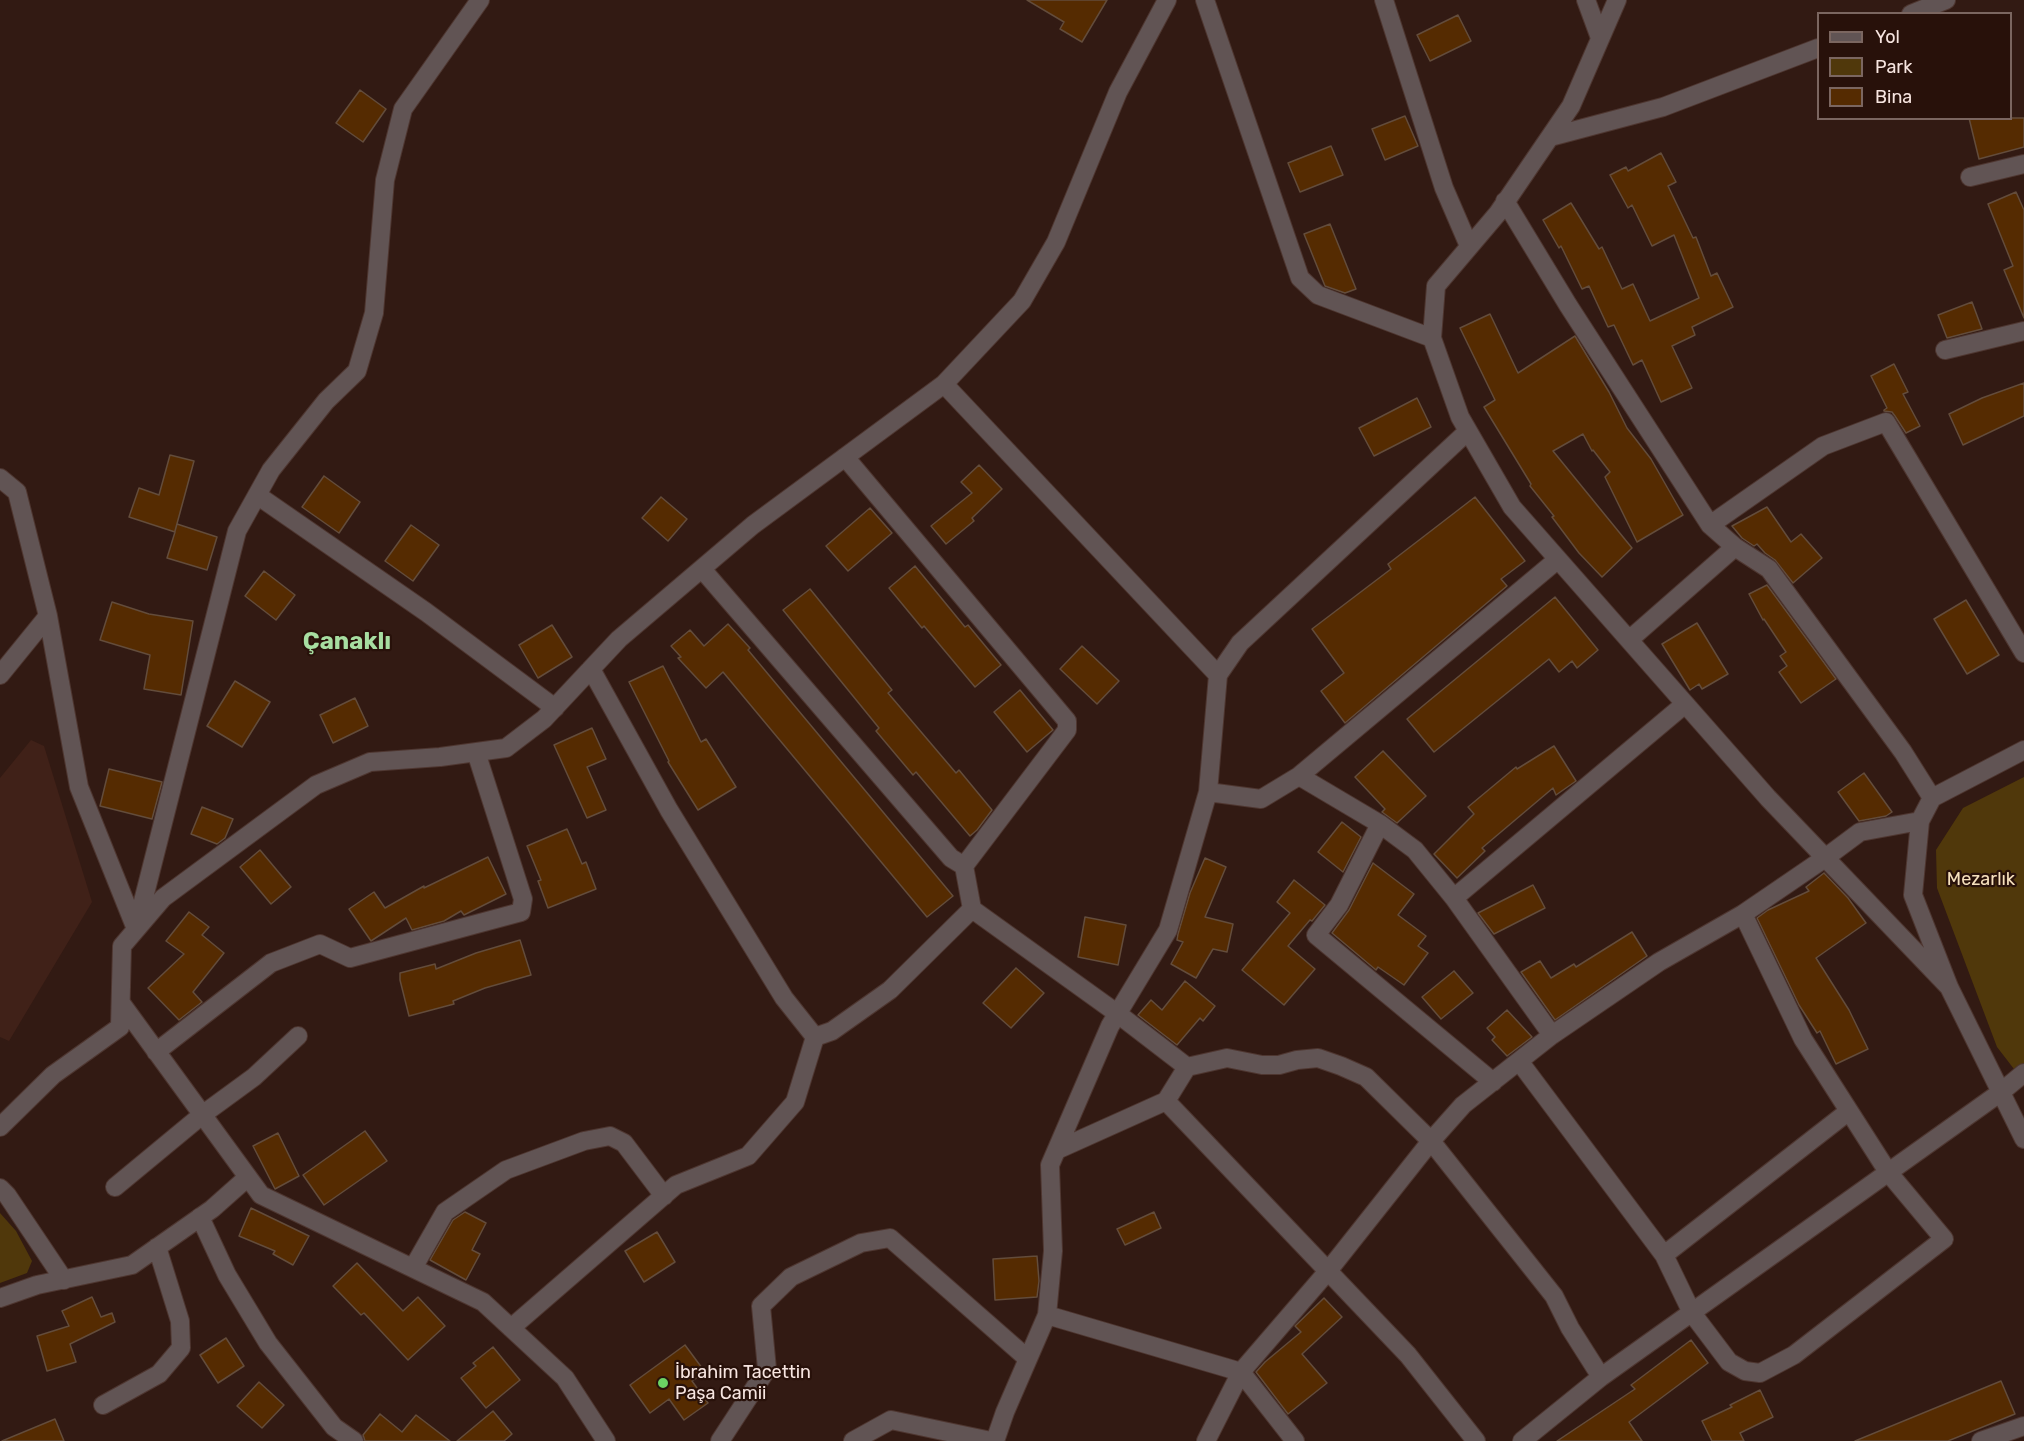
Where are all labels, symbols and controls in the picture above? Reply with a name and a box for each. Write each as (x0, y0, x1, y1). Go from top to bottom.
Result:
legend (1817, 12, 2012, 120)
text: Yol (1875, 26, 1900, 48)
text: Park (1875, 56, 1912, 78)
text: Bina (1875, 86, 1912, 108)
district label: Çanaklı (303, 628, 391, 656)
park label: Mezarlık (1947, 869, 2015, 891)
place label: İbrahim Tacettin Paşa Camii (675, 1362, 811, 1404)
marker: İbrahim Tacettin Paşa Camii (656, 1376, 670, 1390)

